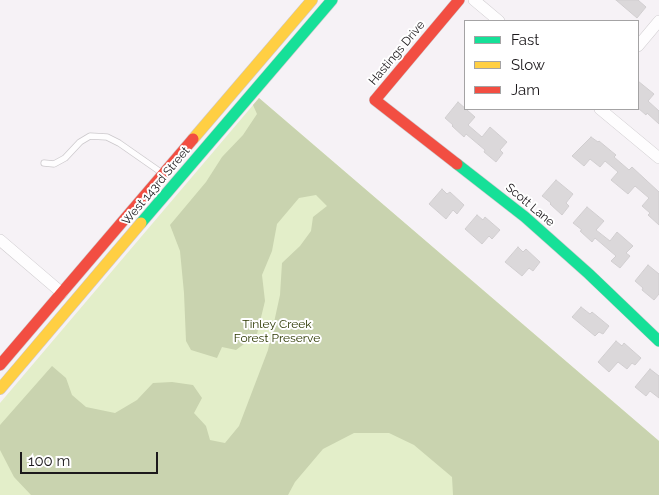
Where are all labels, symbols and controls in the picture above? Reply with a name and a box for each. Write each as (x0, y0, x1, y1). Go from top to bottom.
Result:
street label: Hastings Drive (366, 18, 428, 88)
legend (464, 20, 639, 110)
text: Fast (511, 31, 539, 49)
text: Slow (511, 56, 545, 74)
text: Jam (511, 81, 540, 99)
street label: West 143rd Street (119, 144, 193, 228)
street label: Scott Lane (503, 180, 557, 230)
park label: Tinley Creek Forest Preserve (234, 317, 320, 345)
scale bar (22, 442, 160, 474)
text: 100 m (28, 452, 70, 470)

